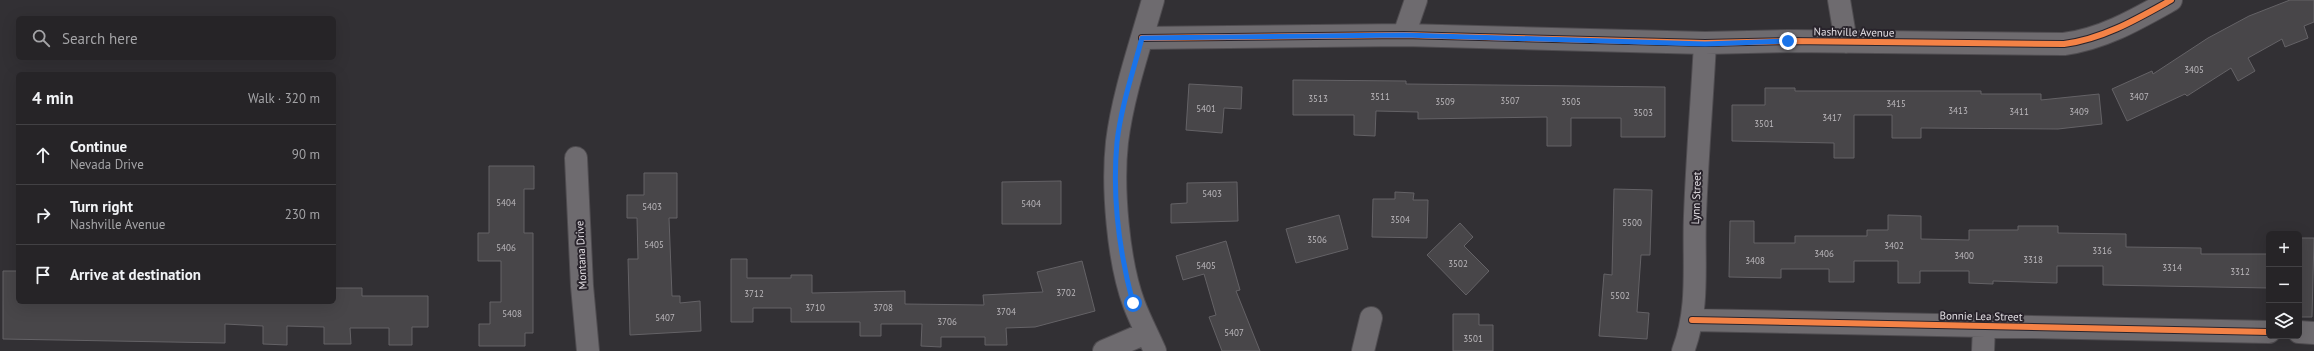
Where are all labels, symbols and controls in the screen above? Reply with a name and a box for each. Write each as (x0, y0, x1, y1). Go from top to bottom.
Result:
search box (16, 16, 336, 60)
street label: Nashville Avenue (1814, 24, 1895, 40)
icon: search (30, 27, 52, 49)
text: Search here (62, 29, 138, 48)
route end (1779, 32, 1797, 50)
house number: 3405 (2184, 64, 2204, 75)
text: 4 min (32, 87, 73, 109)
text: Walk · 320 m (248, 90, 320, 107)
house number: 3511 (1370, 91, 1390, 102)
house number: 3407 (2129, 91, 2149, 102)
house number: 3513 (1308, 93, 1328, 104)
house number: 3507 (1500, 95, 1520, 106)
house number: 3509 (1435, 96, 1455, 107)
house number: 3505 (1561, 96, 1581, 107)
house number: 3415 (1886, 98, 1906, 109)
house number: 5401 (1196, 103, 1216, 114)
house number: 3413 (1948, 105, 1968, 116)
house number: 3411 (2009, 106, 2029, 117)
house number: 3409 (2069, 106, 2089, 117)
house number: 3503 (1633, 107, 1653, 118)
house number: 3417 (1822, 112, 1842, 123)
house number: 3501 (1754, 118, 1774, 129)
text: Continue (70, 137, 127, 156)
icon: ahead (32, 144, 54, 166)
text: 90 m (292, 146, 320, 163)
text: Nevada Drive (70, 156, 144, 173)
street label: Lynn Street (1688, 171, 1704, 225)
house number: 5403 (1202, 188, 1222, 199)
text: Turn right (70, 197, 133, 216)
house number: 5404 (496, 197, 516, 208)
house number: 5404 (1021, 198, 1041, 209)
house number: 5403 (642, 201, 662, 212)
icon: right (32, 204, 54, 226)
text: 230 m (285, 206, 320, 223)
house number: 3504 (1390, 214, 1410, 225)
text: Nashville Avenue (70, 216, 165, 233)
house number: 5500 (1622, 217, 1642, 228)
street label: Montana Drive (572, 220, 590, 290)
map controls (2266, 231, 2302, 339)
button: + (2266, 231, 2302, 267)
house number: 3506 (1307, 234, 1327, 245)
house number: 5405 (644, 239, 664, 250)
house number: 3402 (1884, 240, 1904, 251)
house number: 5406 (496, 242, 516, 253)
house number: 3316 (2092, 245, 2112, 256)
house number: 3406 (1814, 248, 1834, 259)
house number: 3400 (1954, 250, 1974, 261)
house number: 3318 (2023, 254, 2043, 265)
house number: 3408 (1745, 255, 1765, 266)
house number: 3502 (1448, 258, 1468, 269)
house number: 5405 (1196, 260, 1216, 271)
house number: 3314 (2162, 262, 2182, 273)
icon: arrive (32, 264, 54, 286)
text: Arrive at destination (70, 265, 201, 284)
house number: 3312 (2230, 266, 2250, 277)
button: − (2266, 267, 2302, 303)
house number: 3702 (1056, 287, 1076, 298)
house number: 3712 (744, 288, 764, 299)
house number: 5502 (1610, 290, 1630, 301)
route start (1124, 294, 1142, 312)
house number: 3710 (805, 302, 825, 313)
house number: 3708 (873, 302, 893, 313)
button: layers (2266, 303, 2302, 339)
house number: 3704 (996, 306, 1016, 317)
house number: 5408 (502, 308, 522, 319)
street label: Bonnie Lea Street (1939, 308, 2023, 324)
house number: 5407 (655, 312, 675, 323)
house number: 3706 (937, 316, 957, 327)
house number: 5407 (1224, 327, 1244, 338)
house number: 3501 (1463, 333, 1483, 344)

